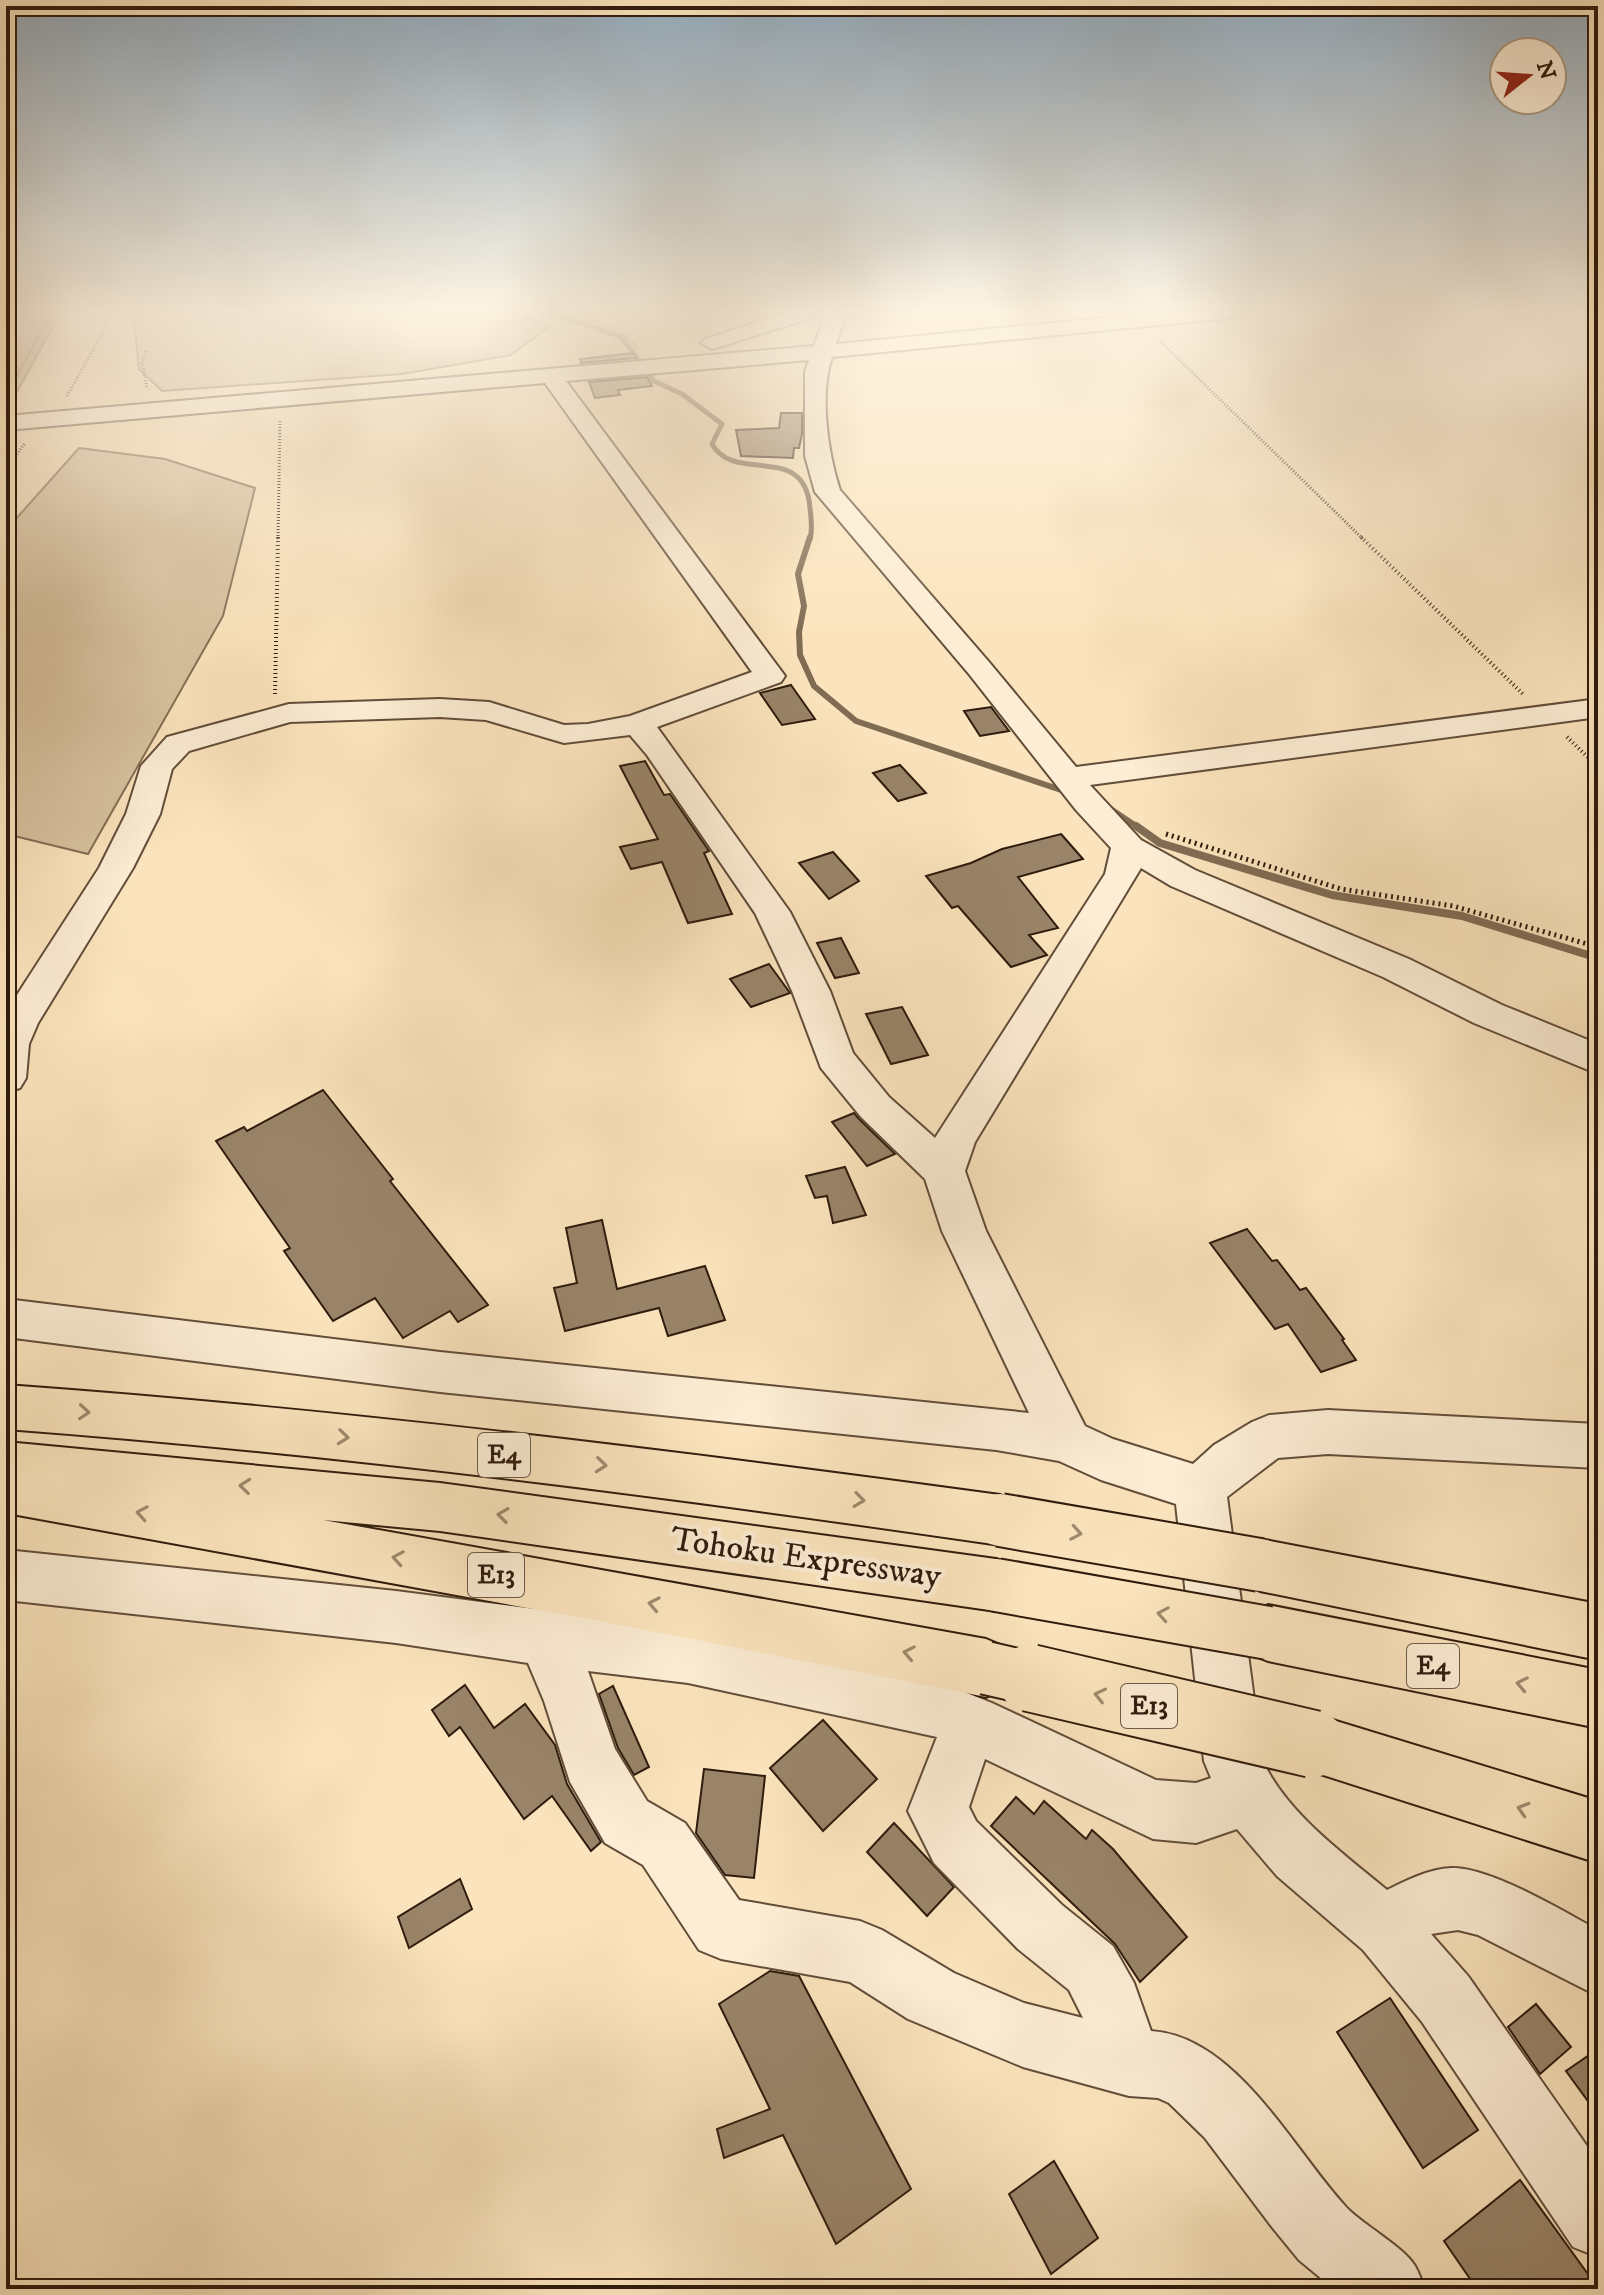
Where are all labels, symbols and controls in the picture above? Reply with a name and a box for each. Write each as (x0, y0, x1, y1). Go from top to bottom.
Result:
north arrow (1488, 36, 1568, 116)
text: N (1530, 58, 1561, 83)
one-way arrow (78, 1403, 91, 1420)
one-way arrow (337, 1428, 350, 1445)
road number: E4 (478, 1433, 530, 1477)
one-way arrow (595, 1457, 608, 1474)
one-way arrow (238, 1478, 251, 1495)
one-way arrow (852, 1491, 866, 1508)
one-way arrow (135, 1505, 149, 1522)
one-way arrow (496, 1507, 510, 1524)
street label: Tohoku Expressway (668, 1518, 945, 1598)
one-way arrow (1070, 1524, 1083, 1541)
one-way arrow (391, 1550, 405, 1567)
road number: E13 (468, 1553, 524, 1597)
one-way arrow (648, 1596, 661, 1613)
one-way arrow (1157, 1607, 1170, 1624)
road number: E4 (1407, 1644, 1459, 1688)
one-way arrow (902, 1646, 916, 1663)
one-way arrow (1515, 1676, 1528, 1693)
road number: E13 (1121, 1684, 1177, 1728)
one-way arrow (1094, 1687, 1108, 1704)
one-way arrow (1517, 1802, 1531, 1818)

